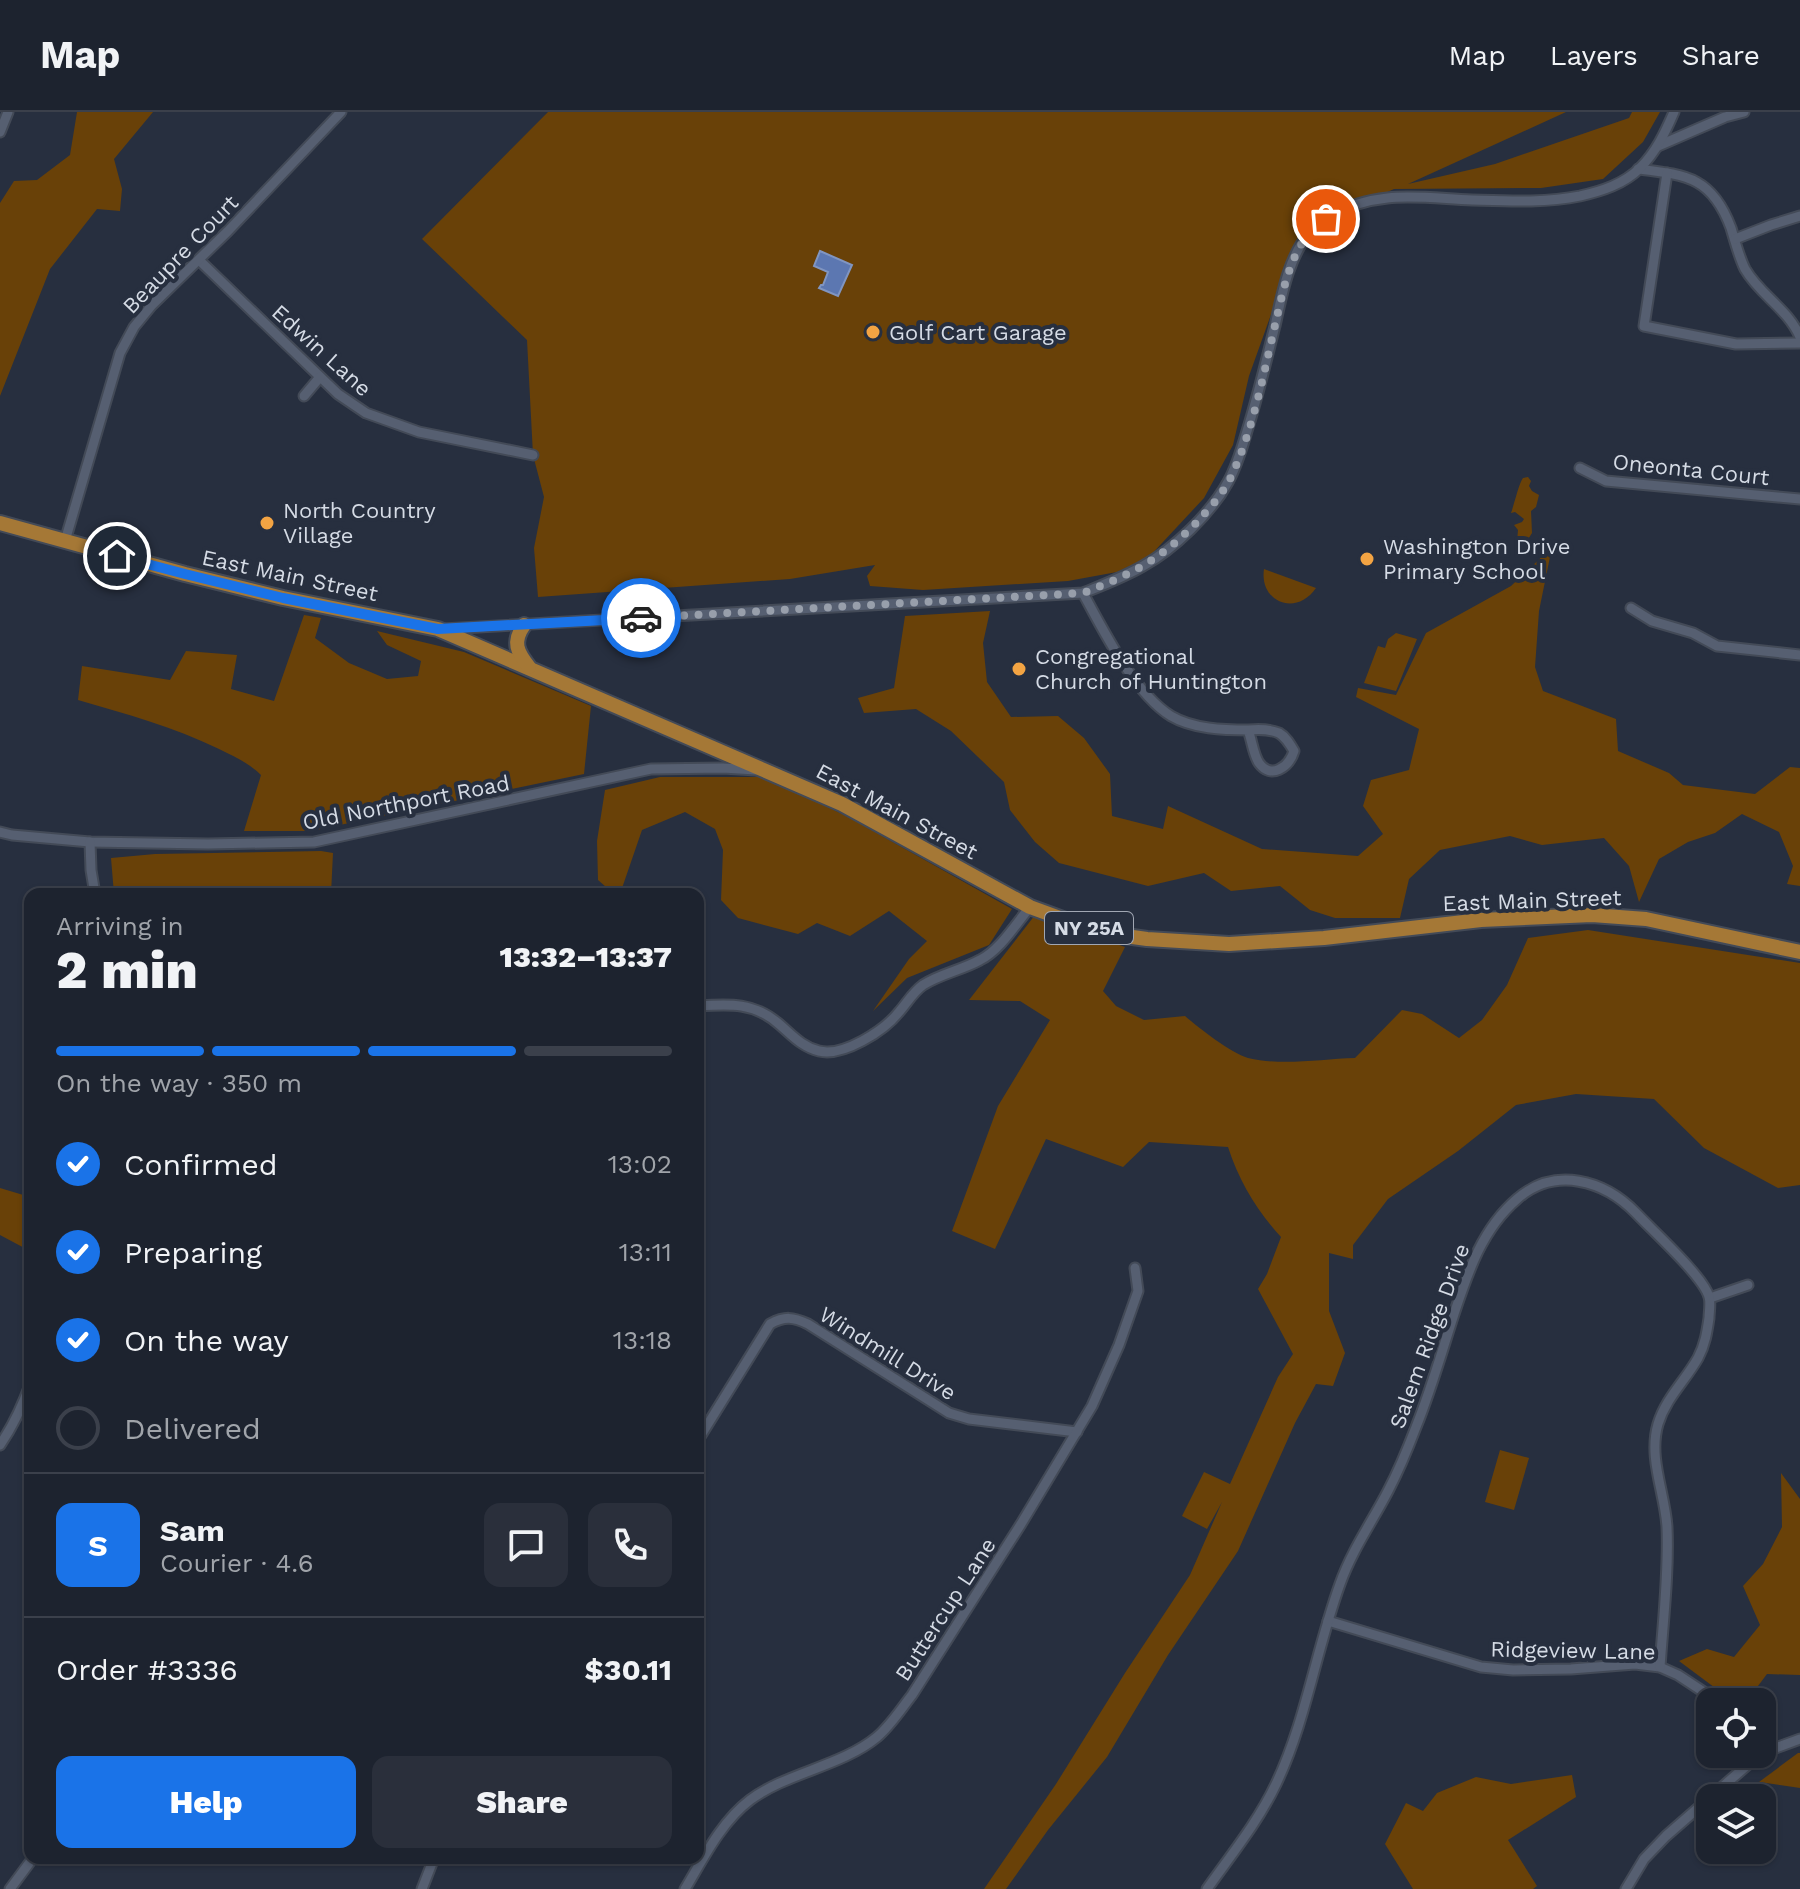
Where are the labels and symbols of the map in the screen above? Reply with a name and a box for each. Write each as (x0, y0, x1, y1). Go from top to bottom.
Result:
pin (1292, 185, 1360, 253)
street label: Beaupre Court (117, 190, 243, 319)
street label: Edwin Lane (267, 299, 376, 401)
place label: Golf Cart Garage (889, 320, 1067, 345)
marker: Golf Cart Garage (864, 323, 882, 341)
street label: Oneonta Court (1611, 449, 1771, 490)
place label: North Country Village (283, 498, 436, 548)
marker: North Country Village (258, 514, 276, 532)
pin (83, 522, 151, 590)
place label: Washington Drive Primary School (1383, 534, 1570, 584)
street label: East Main Street (200, 545, 380, 606)
marker: Washington Drive Primary School (1358, 550, 1376, 568)
courier (601, 578, 681, 658)
place label: Congregational Church of Huntington (1035, 644, 1267, 694)
marker: Congregational Church of Huntington (1010, 660, 1028, 678)
street label: East Main Street (812, 758, 982, 865)
street label: Old Northport Road (300, 770, 512, 835)
street label: East Main Street (1442, 885, 1622, 916)
road number: NY 25A (1045, 912, 1133, 944)
street label: Salem Ridge Drive (1384, 1240, 1475, 1432)
street label: Windmill Drive (815, 1301, 961, 1405)
street label: Buttercup Lane (890, 1533, 1001, 1685)
street label: Ridgeview Lane (1490, 1637, 1656, 1664)

